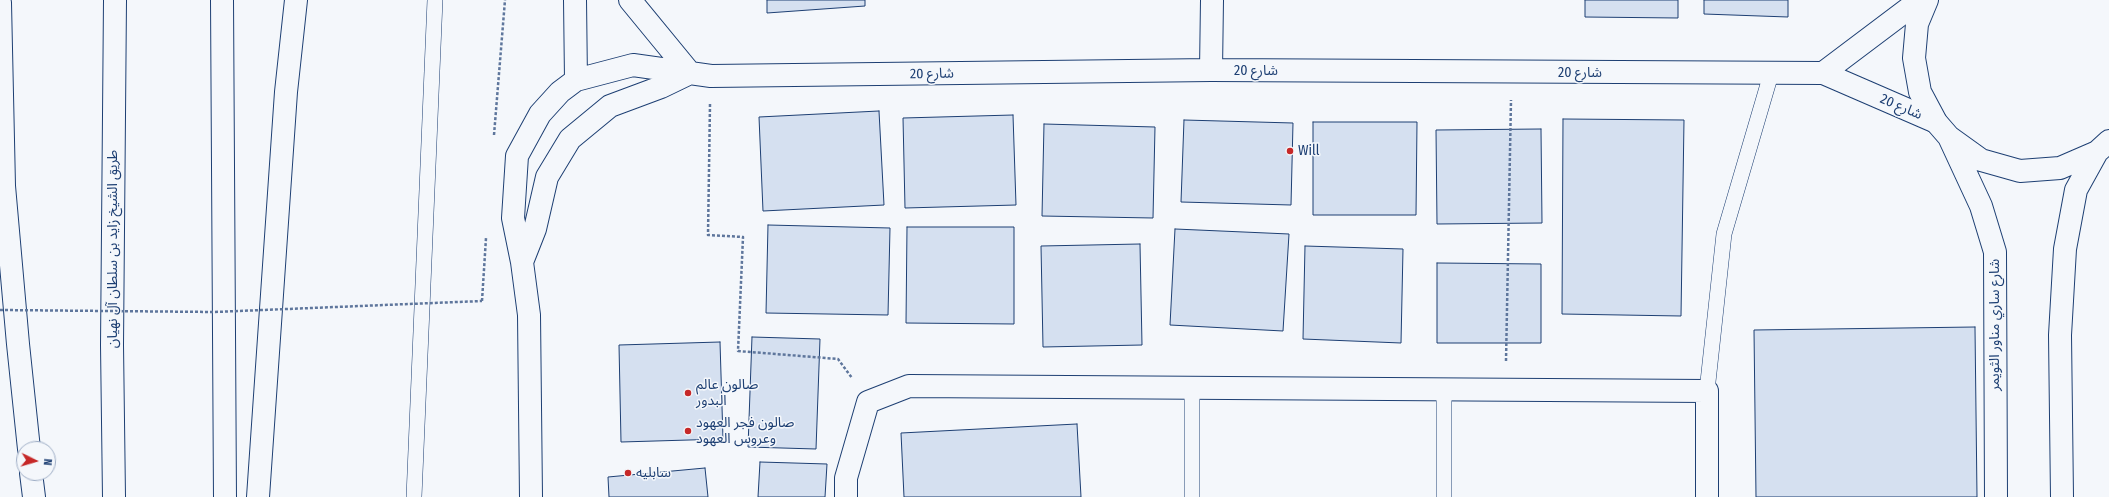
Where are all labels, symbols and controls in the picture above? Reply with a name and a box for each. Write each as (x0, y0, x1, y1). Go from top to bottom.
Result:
street label: شارع 20 (1234, 63, 1278, 79)
street label: شارع 20 (910, 65, 954, 83)
street label: شارع 20 (1558, 65, 1602, 81)
street label: شارع 20 (1877, 91, 1925, 123)
place label: Will (1298, 143, 1319, 159)
marker: Will (1285, 146, 1295, 156)
street label: طريق الشيخ زايد بن سلطان آل نهيان (105, 150, 121, 348)
street label: شارع ساري مناور الثويمر (1987, 259, 2003, 391)
place label: صالون عالم البدور (696, 377, 758, 410)
marker: صالون عالم البدور (683, 388, 693, 398)
place label: صالون فجر العهود وعروس العهود (696, 415, 795, 448)
marker: صالون فجر العهود وعروس العهود (683, 426, 693, 436)
north arrow (16, 441, 56, 481)
text: N (41, 458, 54, 466)
place label: سابليه (636, 465, 671, 481)
marker: سابليه (623, 468, 633, 478)

